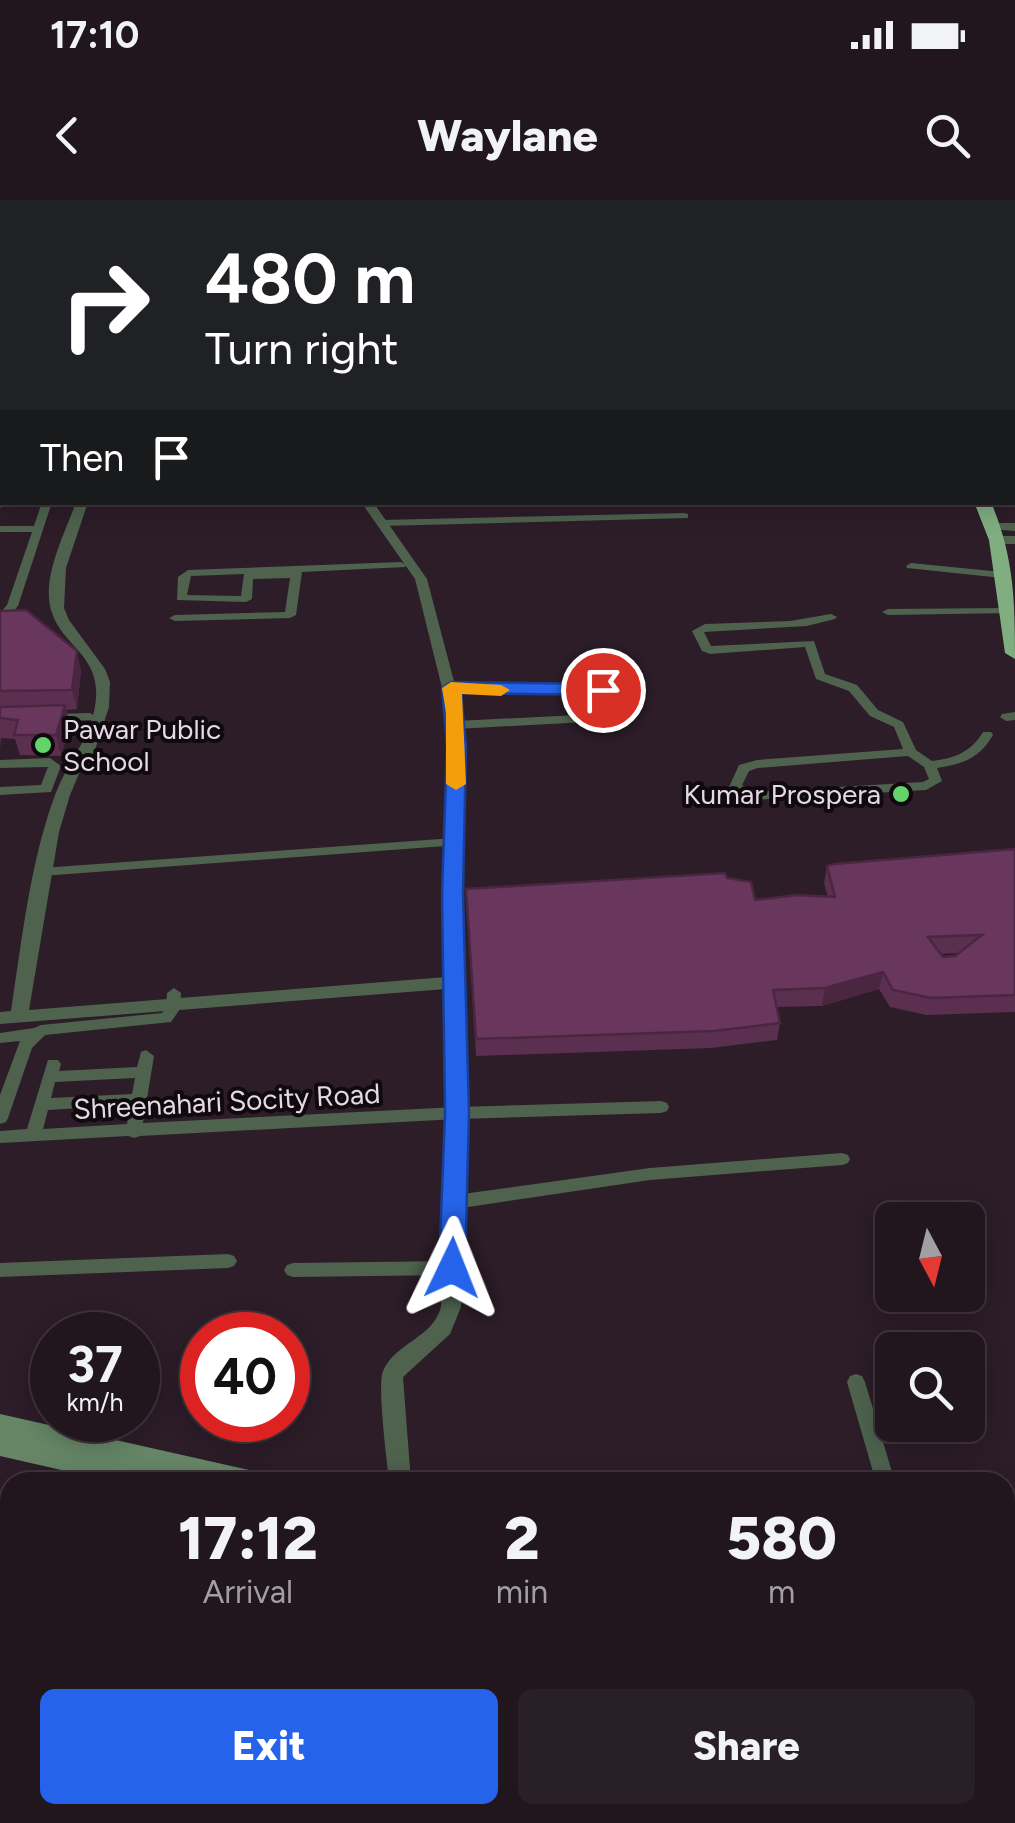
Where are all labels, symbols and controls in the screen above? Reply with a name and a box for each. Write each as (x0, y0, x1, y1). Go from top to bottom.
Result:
text: 17:10 (50, 12, 139, 58)
icon: back (40, 108, 95, 163)
text: Waylane (417, 108, 598, 162)
icon: search (920, 108, 975, 163)
text: 480 m (205, 236, 415, 321)
icon: right (40, 240, 170, 370)
text: Turn right (205, 321, 398, 375)
icon: arrive (144, 430, 199, 485)
text: Then (40, 435, 124, 481)
pin (561, 648, 646, 733)
icon: arrive (576, 663, 631, 718)
place label: Pawar Public School (63, 712, 221, 778)
marker: Pawar Public School (32, 734, 54, 756)
place label: Kumar Prospera (683, 777, 881, 811)
marker: Kumar Prospera (890, 783, 912, 805)
street label: Shreenahari Socity Road (73, 1076, 381, 1126)
north arrow (875, 1202, 985, 1312)
map controls (875, 1202, 985, 1442)
position arrow (400, 1216, 504, 1320)
speed limit sign: 40 (180, 1312, 310, 1442)
button: search (875, 1332, 985, 1442)
text: 37 (67, 1334, 123, 1395)
text: km/h (66, 1387, 124, 1417)
text: 17:12 (178, 1502, 318, 1574)
text: 2 (504, 1502, 540, 1574)
text: 580 (726, 1502, 837, 1574)
text: Arrival (203, 1573, 293, 1611)
text: min (496, 1573, 548, 1611)
text: m (768, 1573, 795, 1611)
button: Exit (40, 1689, 498, 1804)
button: Share (518, 1689, 975, 1804)

